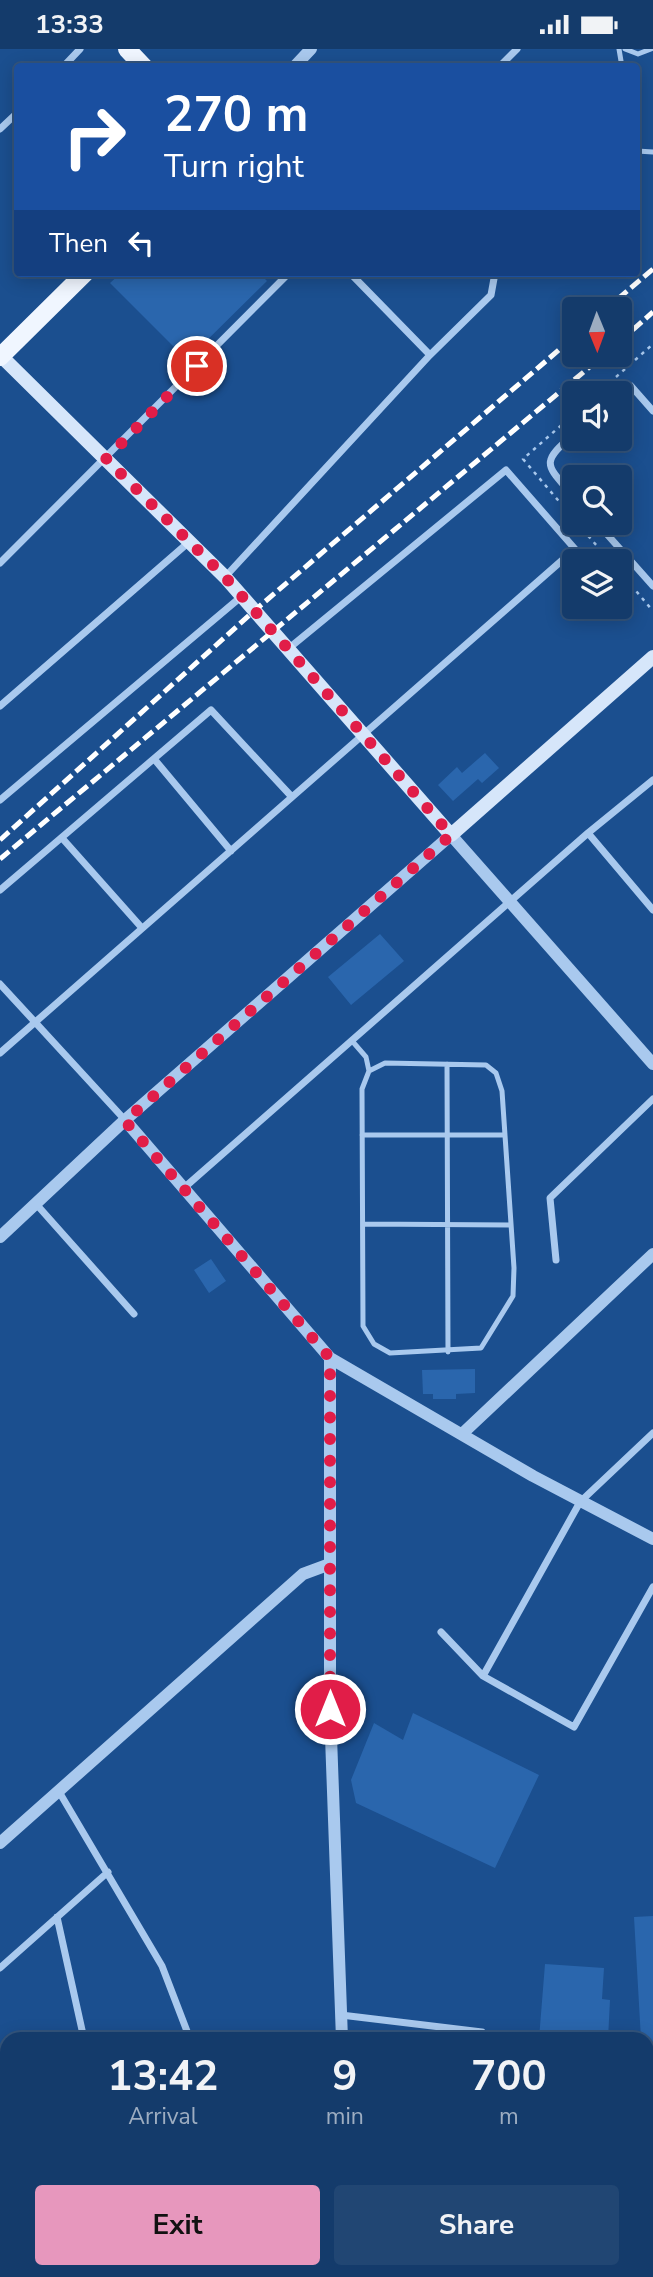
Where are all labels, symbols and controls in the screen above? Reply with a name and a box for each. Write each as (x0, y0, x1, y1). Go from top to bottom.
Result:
text: 13:33 (35, 7, 104, 42)
text: 270 m (164, 81, 308, 148)
icon: right (49, 91, 140, 182)
text: Turn right (164, 145, 304, 188)
icon: left (122, 224, 160, 262)
text: Then (49, 226, 108, 261)
north arrow (562, 297, 632, 367)
map controls (562, 297, 632, 619)
pin (167, 336, 227, 396)
icon: arrive (178, 347, 216, 385)
button: sound (562, 381, 632, 451)
button: search (562, 465, 632, 535)
button: layers (562, 549, 632, 619)
position arrow (293, 1672, 367, 1746)
text: 13:42 (107, 2048, 218, 2105)
text: 9 (332, 2048, 357, 2105)
text: 700 (471, 2048, 547, 2105)
text: Arrival (128, 2101, 197, 2132)
text: min (326, 2101, 364, 2132)
text: m (499, 2101, 519, 2132)
button: Exit (35, 2185, 320, 2265)
button: Share (334, 2185, 619, 2265)

